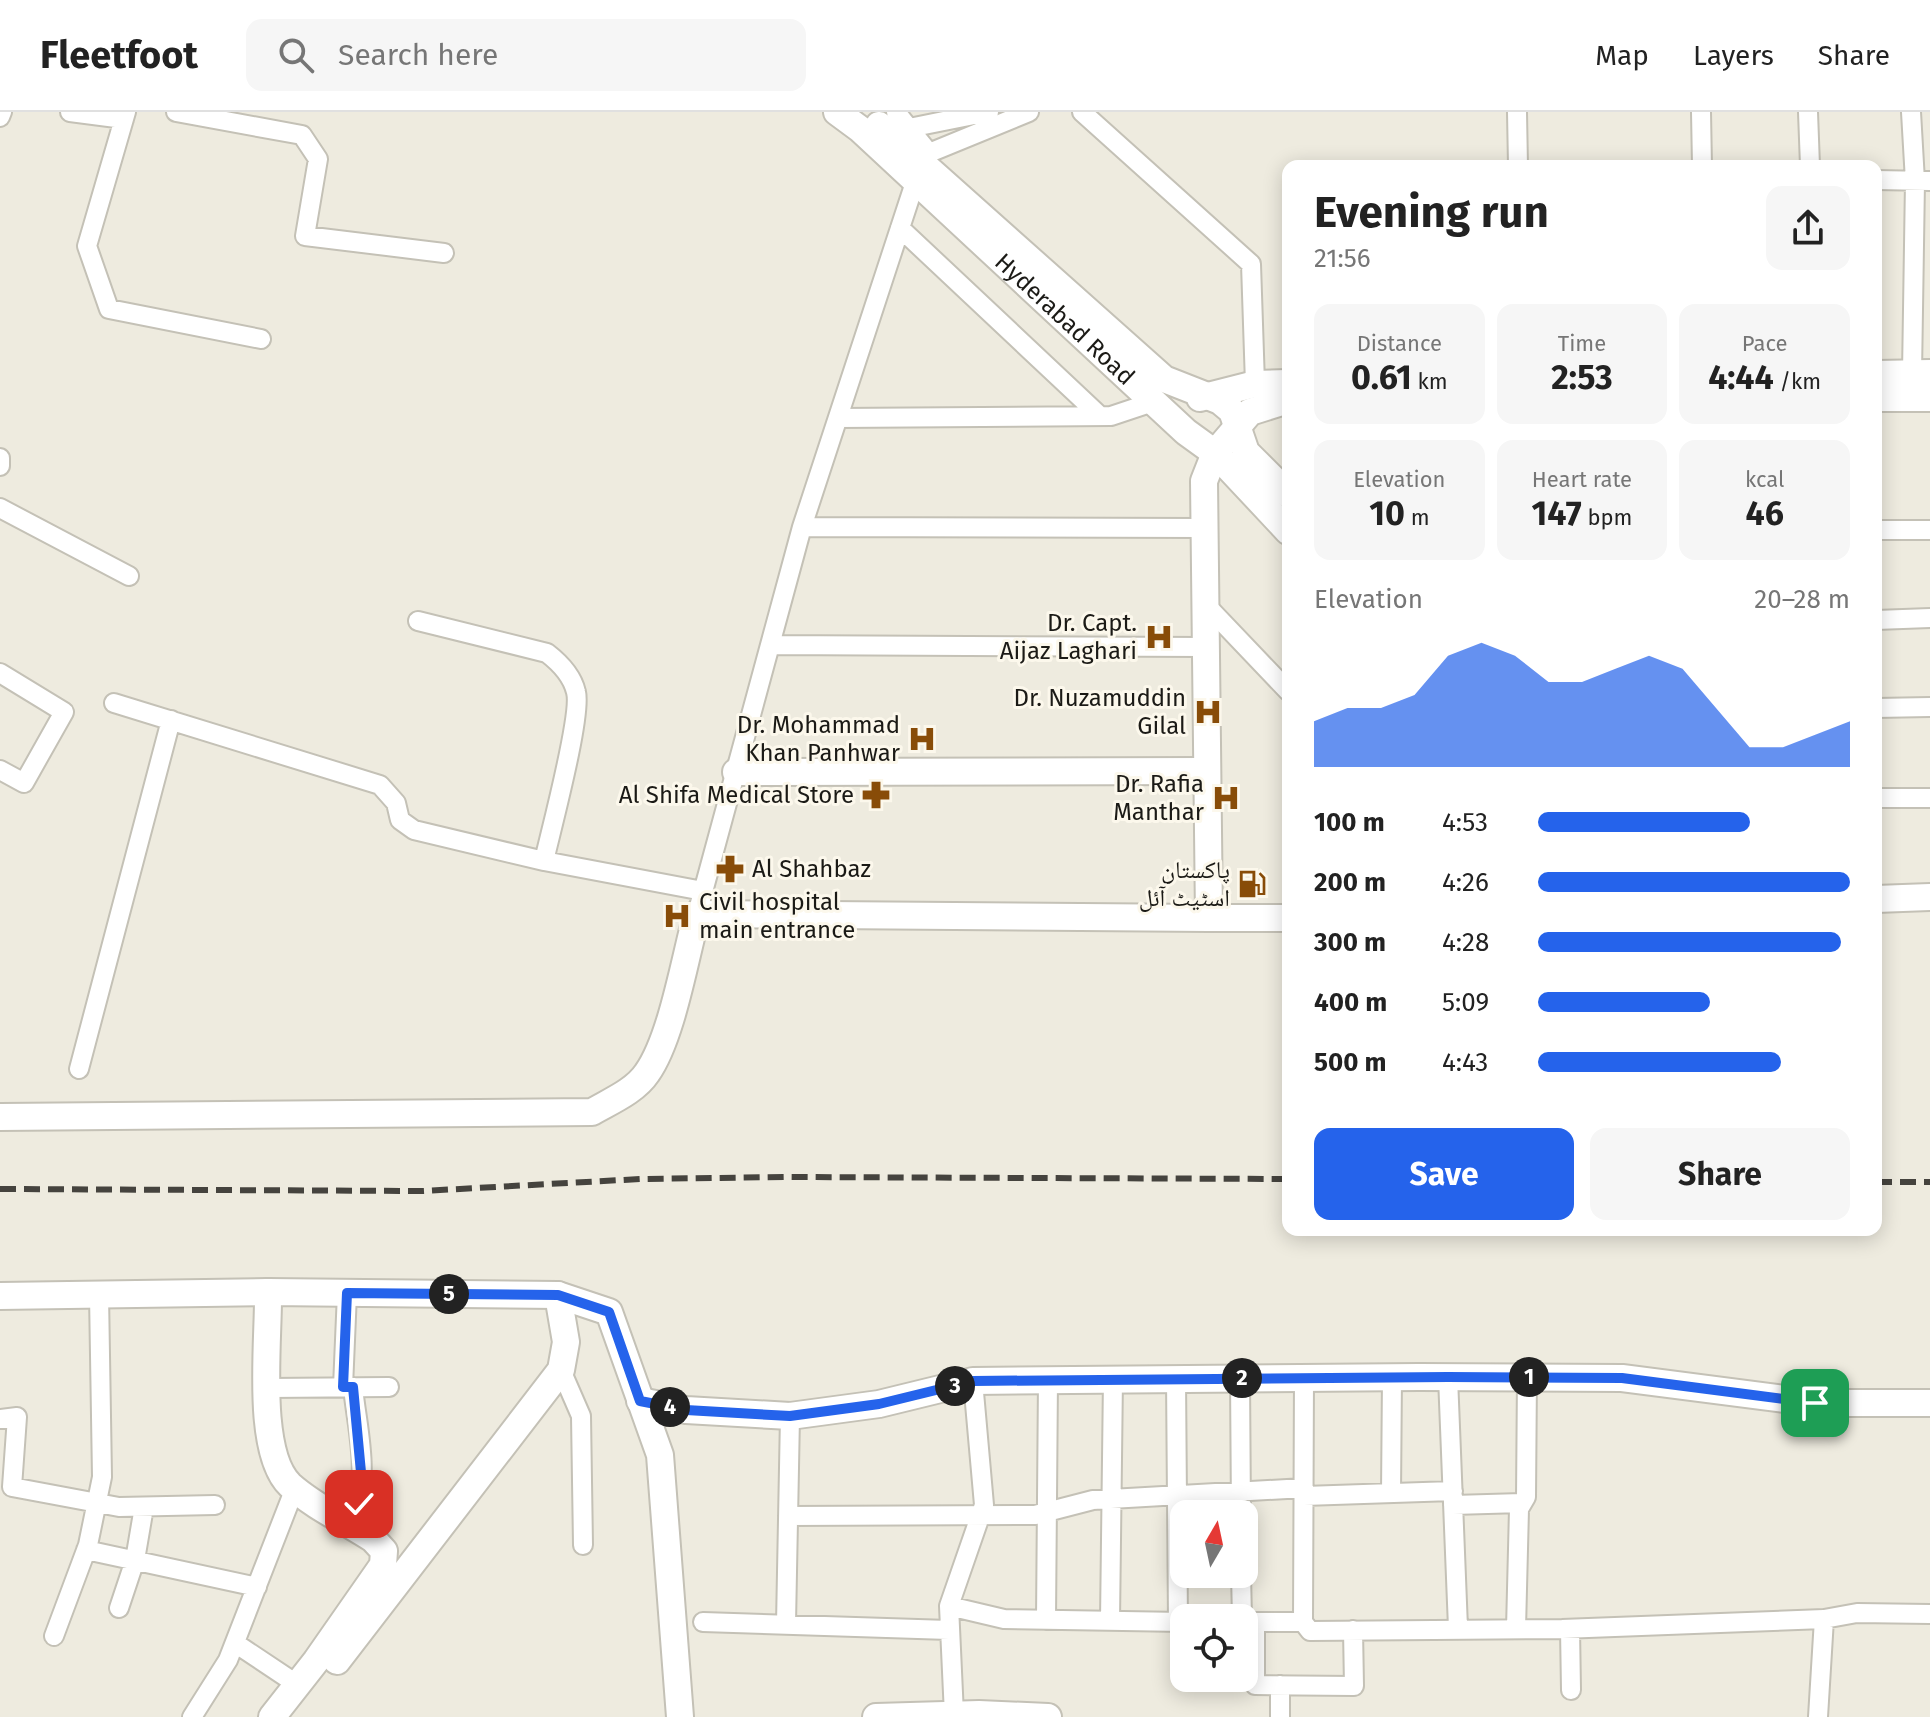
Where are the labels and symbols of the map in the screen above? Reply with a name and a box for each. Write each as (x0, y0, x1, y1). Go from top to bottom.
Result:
street label: Hyderabad Road (989, 248, 1140, 391)
place label: Dr. Capt. Aijaz Laghari (1000, 609, 1137, 665)
hospital icon: Dr. Capt. Aijaz Laghari (1144, 622, 1174, 652)
place label: Dr. Nuzamuddin Gilal (1013, 684, 1186, 740)
hospital icon: Dr. Nuzamuddin Gilal (1193, 697, 1223, 727)
place label: Dr. Mohammad Khan Panhwar (737, 711, 901, 767)
hospital icon: Dr. Mohammad Khan Panhwar (907, 724, 937, 754)
place label: Dr. Rafia Manthar (1113, 770, 1205, 826)
pharmacy icon: Al Shifa Medical Store (861, 780, 891, 810)
place label: Al Shifa Medical Store (619, 781, 854, 809)
hospital icon: Dr. Rafia Manthar (1211, 783, 1241, 813)
pharmacy icon: Al Shahbaz (715, 854, 745, 884)
place label: Al Shahbaz (752, 855, 871, 883)
place label: پاکستان اسٹیٹ آئل (1139, 856, 1230, 912)
fuel station icon: پاکستان اسٹیٹ آئل (1237, 869, 1267, 899)
place label: Civil hospital main entrance (699, 888, 855, 944)
hospital icon: Civil hospital main entrance (662, 901, 692, 931)
pin: 5 (429, 1274, 469, 1314)
pin: 1 (1509, 1357, 1549, 1397)
pin: 2 (1222, 1358, 1262, 1398)
pin: 3 (935, 1366, 975, 1406)
pin (1781, 1369, 1849, 1437)
pin: 4 (650, 1387, 690, 1427)
pin (325, 1470, 393, 1538)
north arrow (1170, 1500, 1258, 1588)

